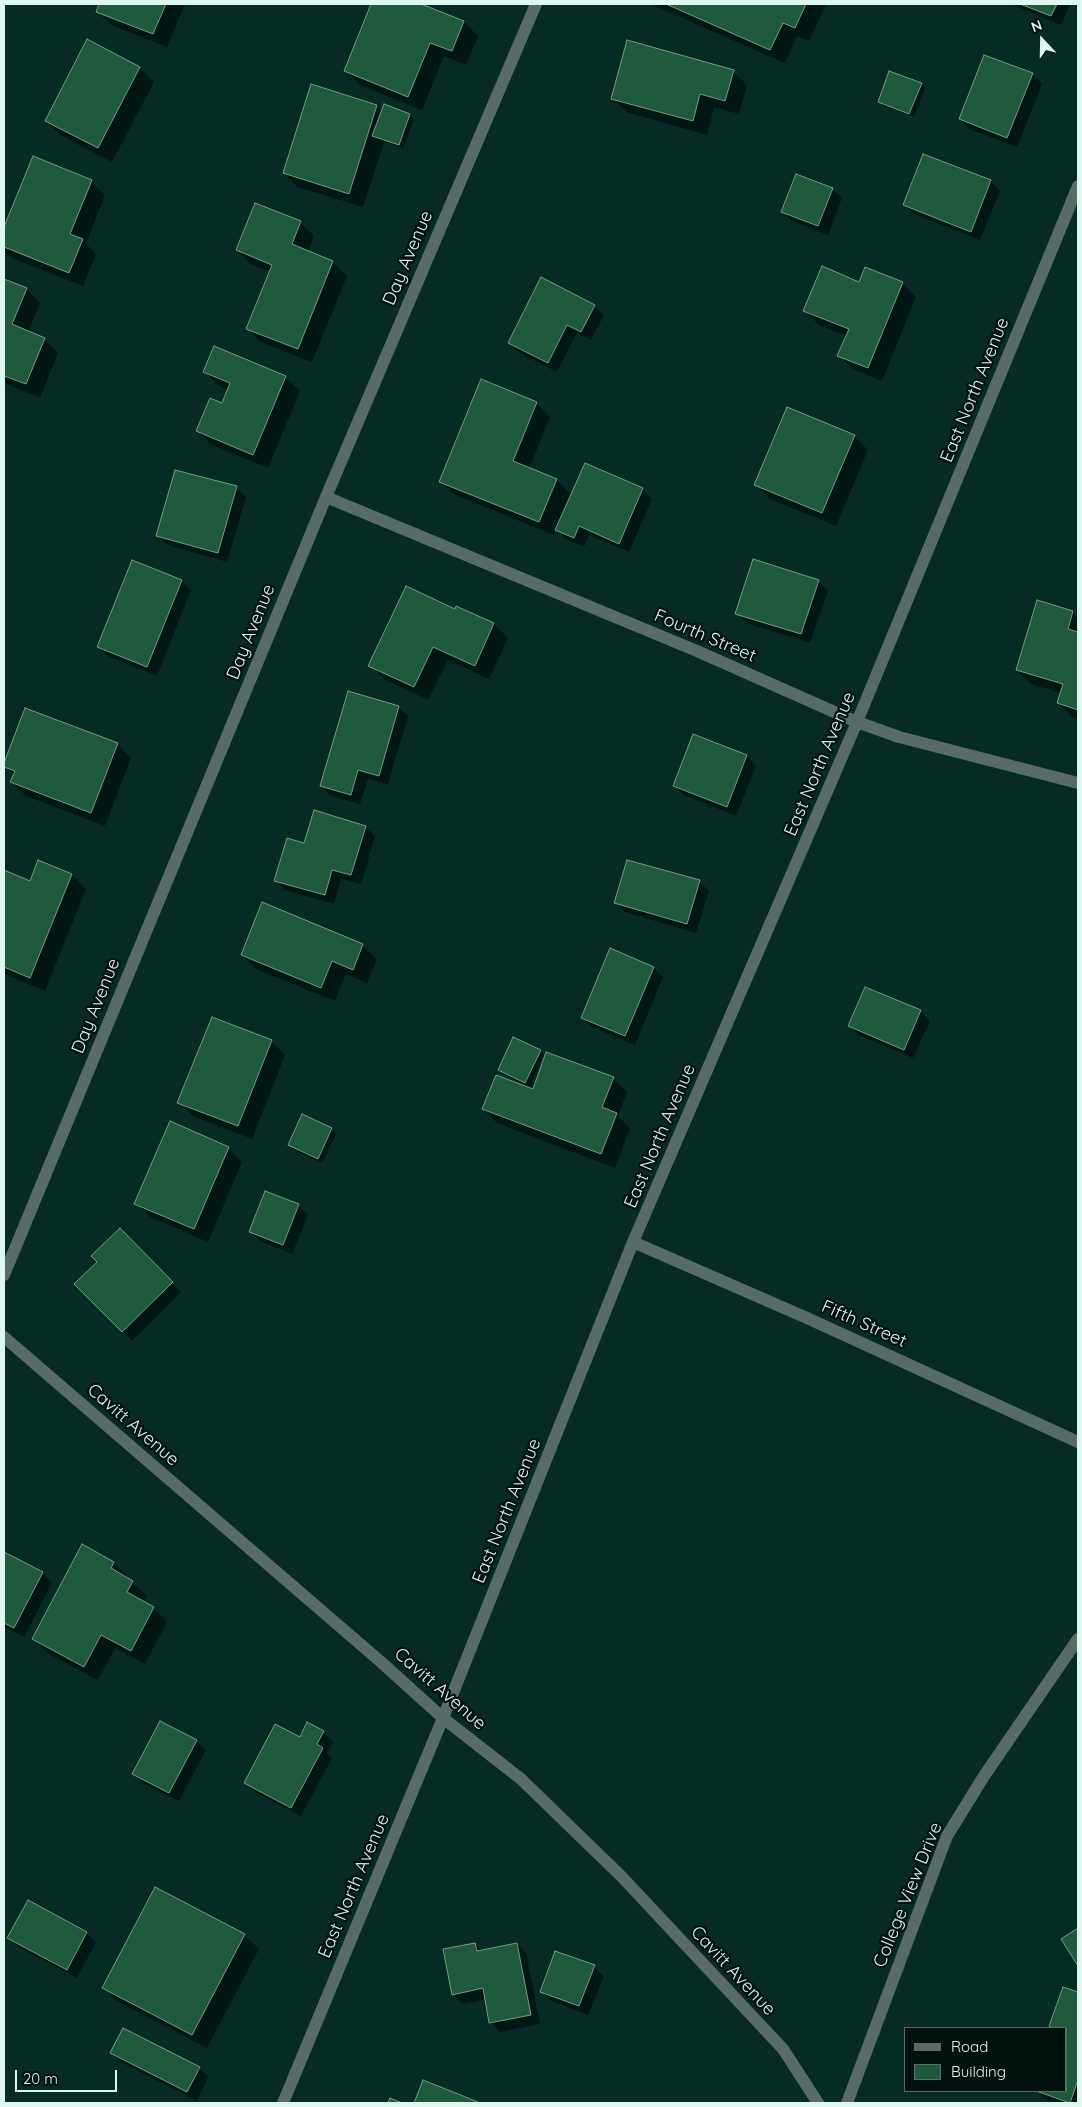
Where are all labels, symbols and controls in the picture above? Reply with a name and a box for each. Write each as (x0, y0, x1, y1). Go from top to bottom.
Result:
north arrow (1017, 15, 1067, 65)
text: N (1029, 16, 1045, 36)
street label: Day Avenue (378, 208, 438, 308)
street label: East North Avenue (936, 314, 1014, 466)
street label: Day Avenue (222, 581, 280, 683)
street label: Fourth Street (651, 605, 759, 667)
street label: East North Avenue (780, 689, 860, 839)
street label: Day Avenue (67, 955, 125, 1057)
street label: East North Avenue (620, 1061, 700, 1211)
street label: Fifth Street (818, 1296, 910, 1352)
street label: Cavitt Avenue (83, 1379, 183, 1471)
street label: East North Avenue (468, 1435, 546, 1587)
street label: Cavitt Avenue (390, 1643, 490, 1735)
street label: East North Avenue (314, 1811, 394, 1961)
street label: College View Drive (869, 1819, 947, 1971)
street label: Cavitt Avenue (686, 1922, 780, 2020)
legend (904, 2027, 1067, 2092)
text: Road (951, 2037, 988, 2056)
scale bar (18, 2060, 120, 2092)
text: Building (951, 2062, 1006, 2081)
text: 20 m (23, 2069, 58, 2088)

